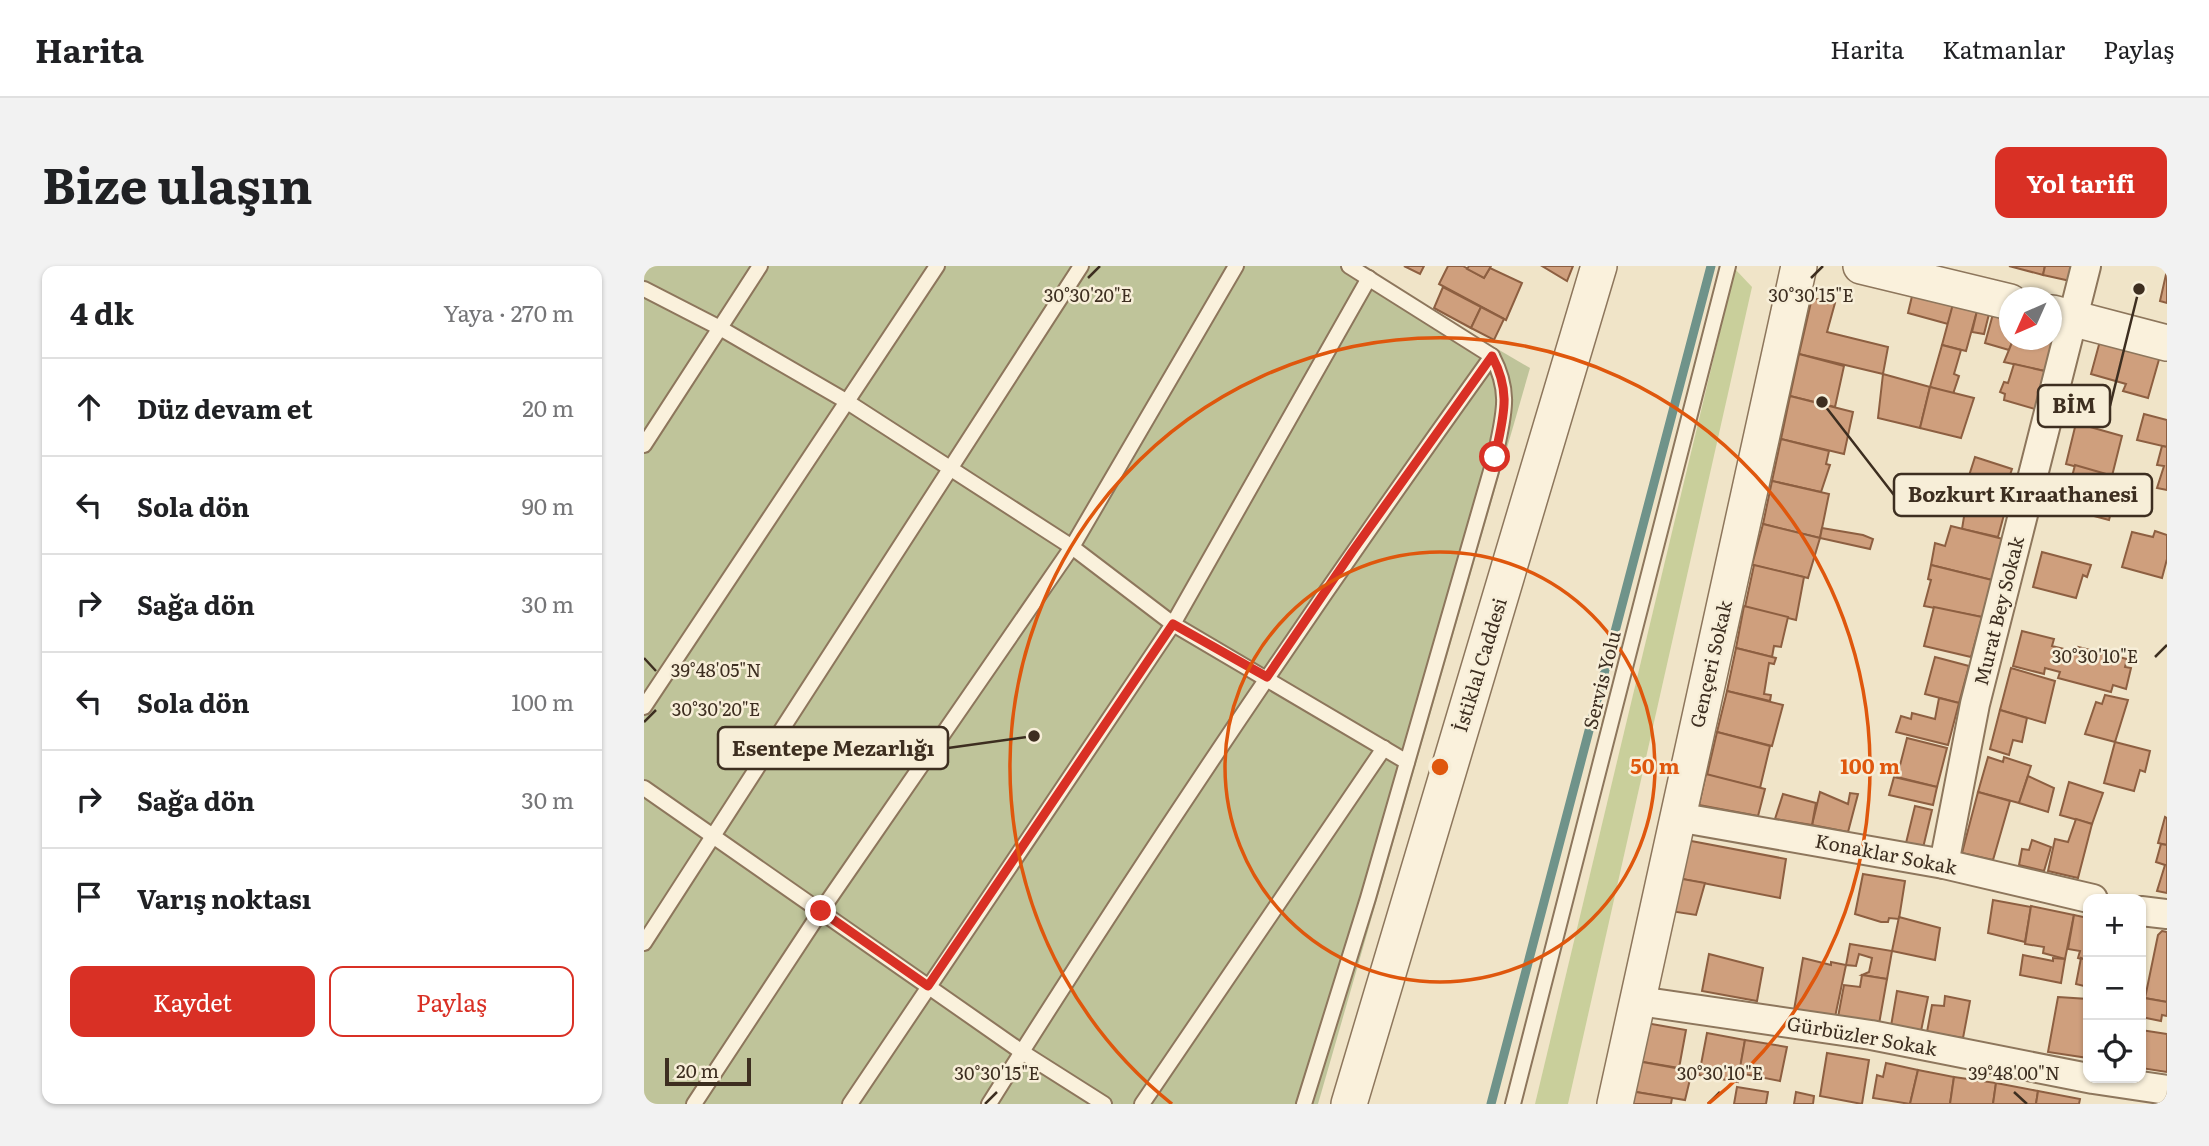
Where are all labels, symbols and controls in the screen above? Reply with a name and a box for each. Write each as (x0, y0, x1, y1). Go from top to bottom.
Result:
text: Harita (35, 24, 144, 73)
text: Harita (1830, 31, 1904, 66)
text: Katmanlar (1942, 31, 2065, 66)
text: Paylaş (2103, 31, 2174, 66)
text: Bize ulaşın (42, 146, 313, 219)
button: Yol tarifi (1995, 147, 2167, 218)
text: 30°30'20"E (1044, 281, 1132, 308)
text: 30°30'15"E (1768, 281, 1854, 308)
north arrow (1999, 287, 2062, 350)
text: 4 dk (70, 290, 134, 334)
text: Yaya · 270 m (443, 295, 574, 329)
callout: BİM (2038, 385, 2110, 427)
icon: ahead (70, 388, 108, 426)
text: Düz devam et (137, 388, 313, 427)
text: BİM (2052, 388, 2096, 419)
text: 20 m (522, 390, 574, 424)
route start (1479, 441, 1510, 472)
callout: Bozkurt Kıraathanesi (1894, 474, 2152, 516)
text: Bozkurt Kıraathanesi (1908, 477, 2139, 508)
icon: left (70, 486, 108, 524)
text: Sola dön (137, 486, 250, 525)
text: 90 m (522, 488, 574, 522)
street label: Murat Bey Sokak (1966, 533, 2030, 688)
icon: right (70, 584, 108, 622)
text: Sağa dön (137, 584, 255, 623)
text: 30 m (521, 586, 574, 620)
street label: İstiklal Caddesi (1445, 594, 1513, 735)
street label: Gençeri Sokak (1682, 597, 1738, 730)
street label: Servis Yolu (1575, 627, 1627, 732)
text: 30°30'10"E (2052, 642, 2138, 669)
text: 39°48'05"N (671, 656, 761, 683)
icon: left (70, 682, 108, 720)
text: Sola dön (137, 682, 250, 721)
text: 100 m (511, 684, 574, 718)
text: 30°30'20"E (672, 695, 760, 722)
callout: Esentepe Mezarlığı (718, 727, 948, 769)
text: Esentepe Mezarlığı (732, 731, 935, 762)
text: 50 m (1630, 749, 1680, 780)
text: 100 m (1840, 749, 1900, 780)
centre of rings (1428, 755, 1452, 779)
icon: right (70, 780, 108, 818)
text: Sağa dön (137, 780, 255, 819)
text: 30 m (521, 782, 574, 816)
street label: Konaklar Sokak (1813, 826, 1960, 881)
icon: arrive (70, 878, 108, 916)
text: Varış noktası (137, 878, 311, 917)
map controls (2083, 894, 2146, 1083)
button: + (2083, 894, 2146, 957)
route end (805, 895, 836, 926)
button: − (2083, 957, 2146, 1020)
button: Kaydet (70, 966, 315, 1037)
button: Paylaş (329, 966, 574, 1037)
street label: Gürbüzler Sokak (1785, 1008, 1940, 1062)
button: locate (2083, 1020, 2146, 1083)
scale bar (665, 1055, 751, 1087)
text: 20 m (676, 1056, 719, 1084)
text: 30°30'15"E (954, 1059, 1040, 1086)
text: 30°30'10"E (1677, 1059, 1763, 1086)
text: 39°48'00"N (1968, 1059, 2060, 1086)

